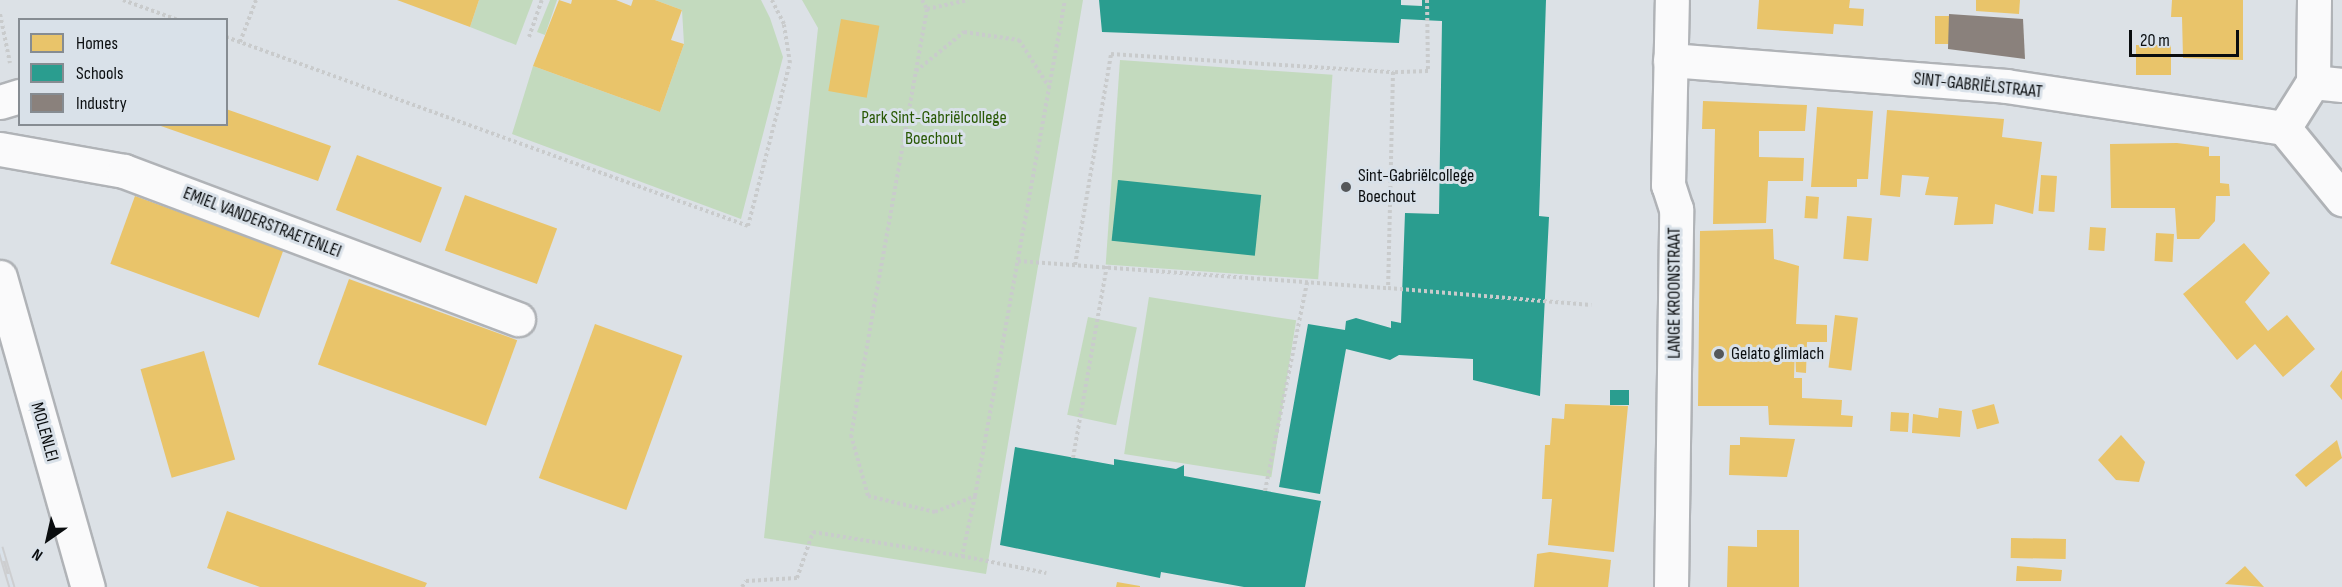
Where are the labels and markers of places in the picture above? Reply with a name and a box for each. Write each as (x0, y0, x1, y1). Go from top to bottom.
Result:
place label: Sint-Gabriëlcollege Boechout (1358, 166, 1474, 208)
marker: Sint-Gabriëlcollege Boechout (1339, 180, 1353, 194)
place label: Gelato glimlach (1731, 343, 1824, 365)
marker: Gelato glimlach (1712, 347, 1726, 361)

